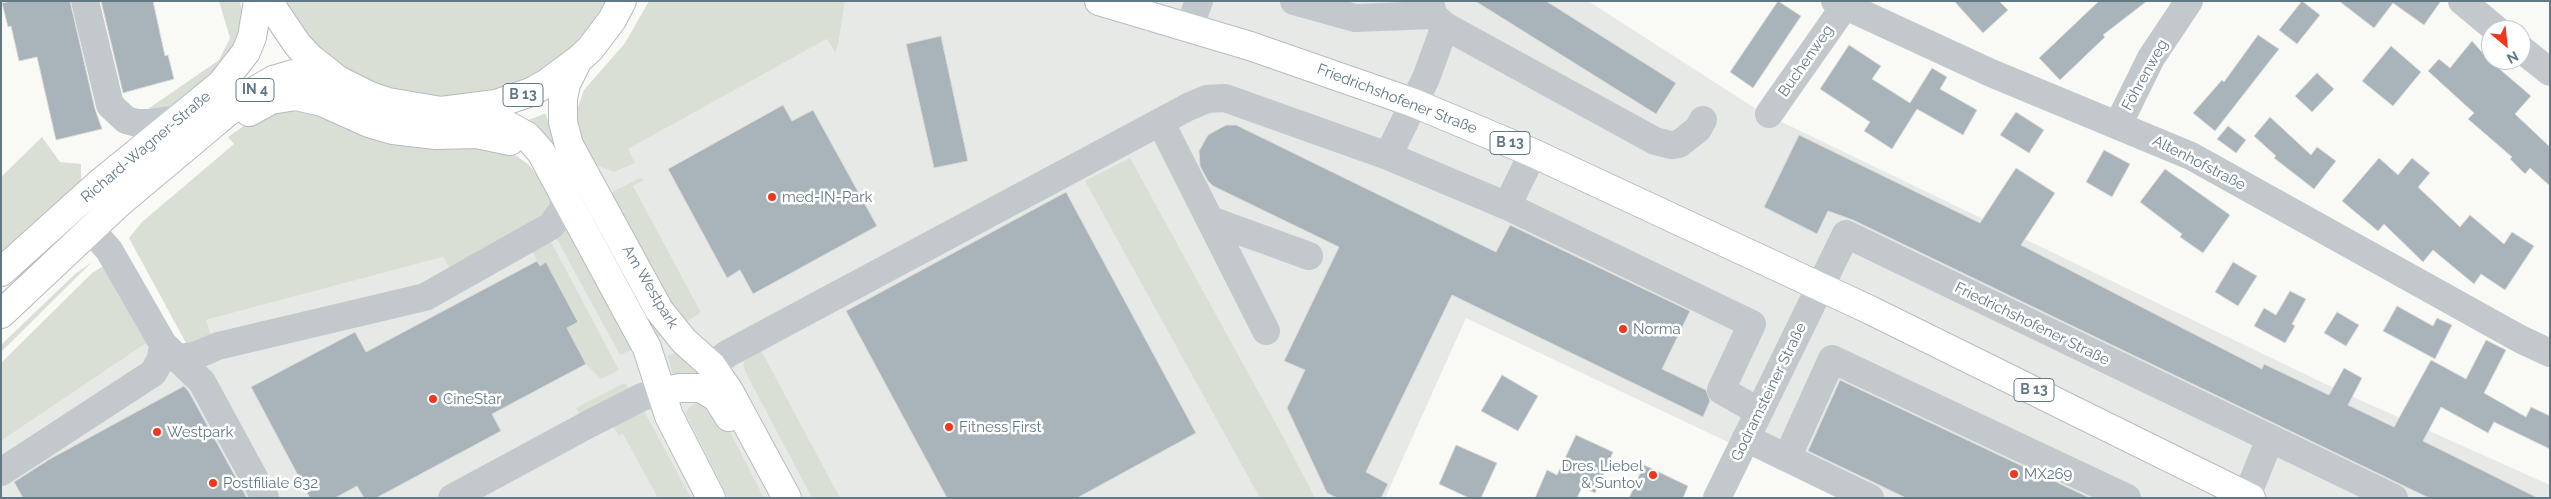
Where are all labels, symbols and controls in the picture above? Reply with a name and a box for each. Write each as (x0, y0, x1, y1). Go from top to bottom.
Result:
north arrow (2481, 20, 2531, 70)
street label: Buchenweg (1775, 22, 1837, 100)
street label: Föhrenweg (2118, 36, 2172, 114)
text: N (2504, 48, 2521, 67)
street label: Friedrichshofener Straße (1314, 60, 1480, 138)
road number: IN 4 (236, 78, 274, 102)
road number: B 13 (503, 84, 543, 106)
street label: Richard-Wagner-Straße (78, 87, 214, 207)
road number: B 13 (1490, 132, 1530, 154)
street label: Altenhofstraße (2150, 132, 2248, 194)
place label: med-IN-Park (782, 188, 873, 206)
marker: med-IN-Park (766, 191, 778, 203)
street label: Am Westpark (618, 242, 682, 332)
street label: Friedrichshofener Straße (1952, 279, 2112, 369)
place label: Norma (1633, 320, 1681, 338)
street label: Godramsteiner Straße (1728, 320, 1810, 464)
marker: Norma (1617, 323, 1629, 335)
road number: B 13 (2014, 378, 2054, 402)
place label: CineStar (443, 390, 501, 408)
marker: CineStar (427, 393, 439, 405)
place label: Fitness First (959, 418, 1042, 436)
marker: Fitness First (943, 421, 955, 433)
place label: Westpark (167, 423, 233, 441)
marker: Westpark (151, 426, 163, 438)
place label: Dres. Liebel & Suntov (1562, 457, 1643, 492)
place label: MX269 (2024, 465, 2072, 483)
marker: MX269 (2008, 468, 2020, 480)
marker: Dres. Liebel & Suntov (1647, 469, 1659, 481)
place label: Postfiliale 632 (223, 474, 318, 492)
marker: Postfiliale 632 (207, 477, 219, 489)

